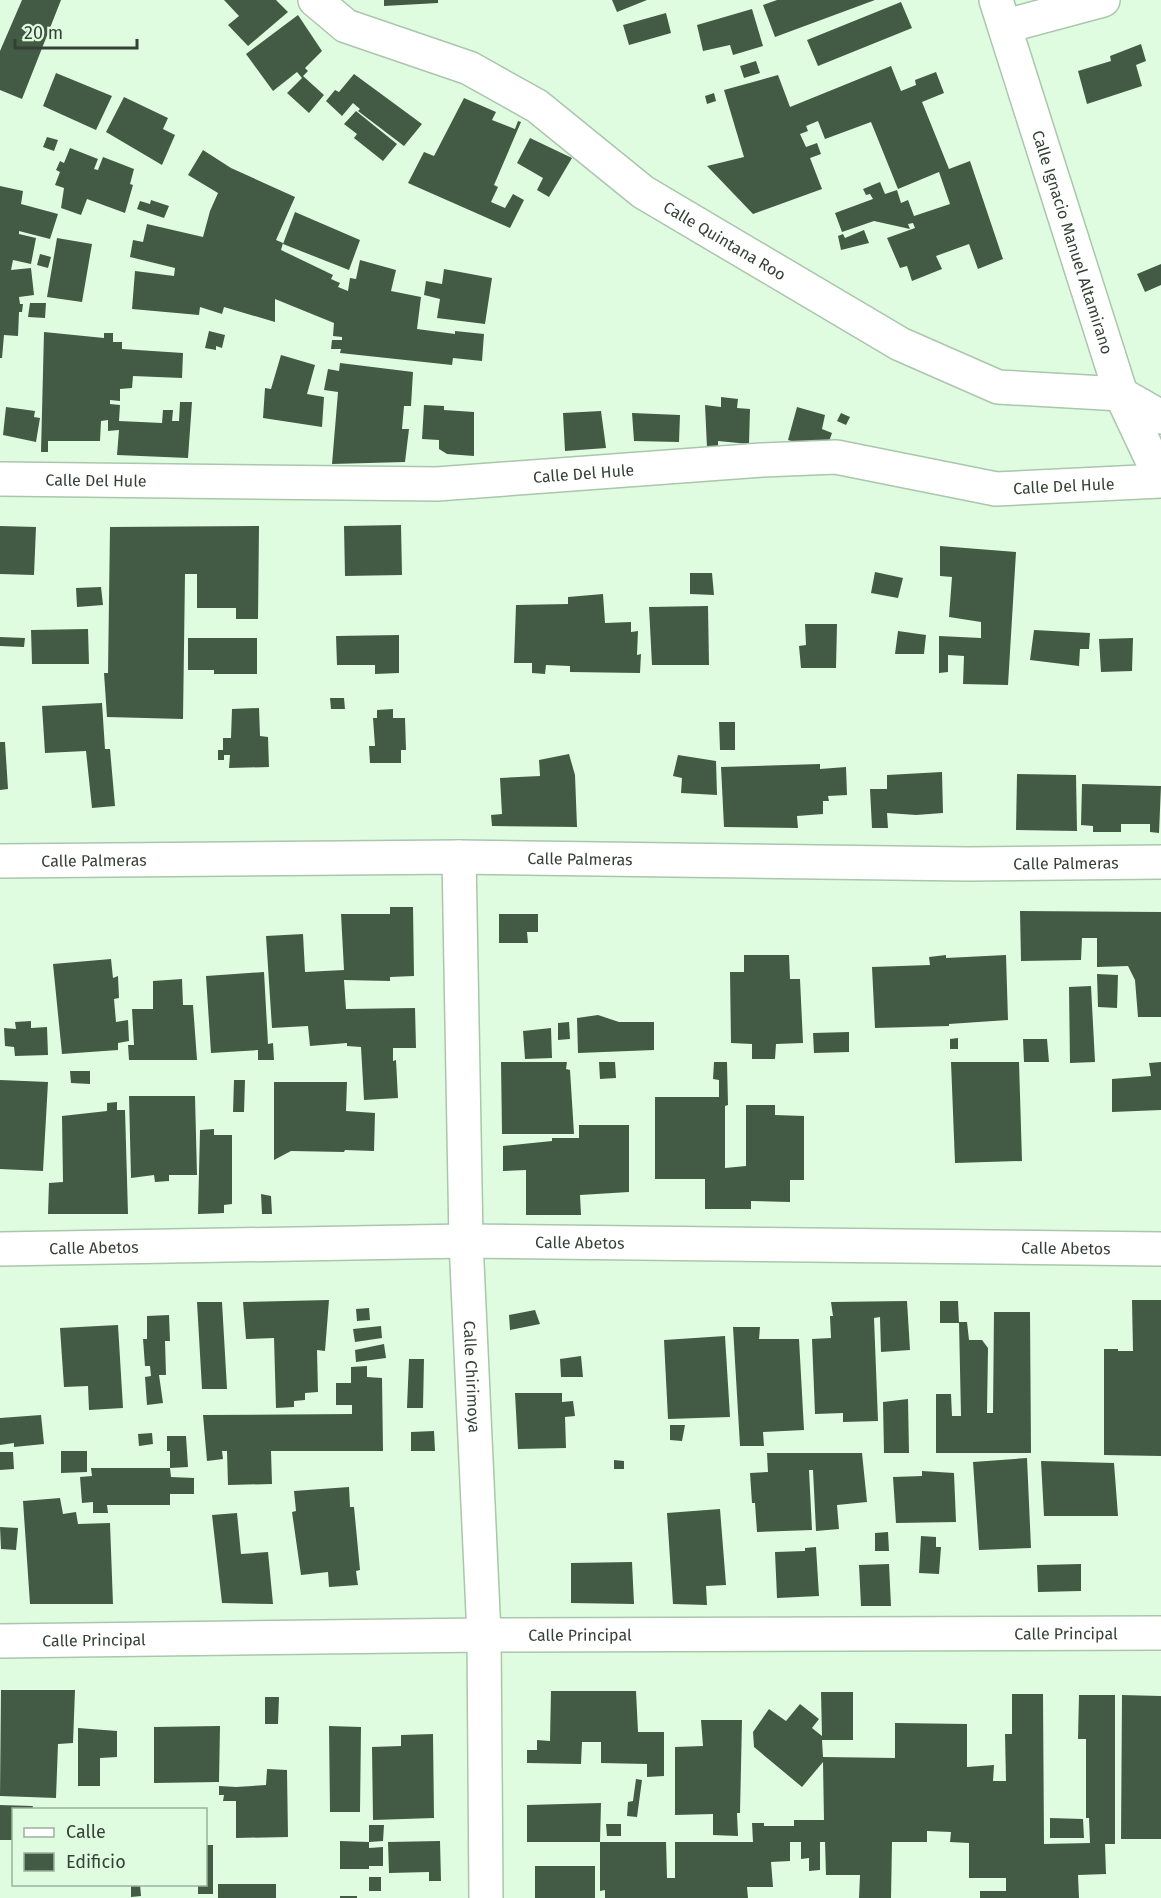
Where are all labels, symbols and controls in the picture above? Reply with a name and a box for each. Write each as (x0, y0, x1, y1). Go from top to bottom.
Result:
scale bar (15, 12, 136, 50)
text: 20 m (24, 22, 63, 44)
street label: Calle Ignacio Manuel Altamirano (1028, 128, 1117, 356)
street label: Calle Quintana Roo (660, 197, 790, 284)
street label: Calle Del Hule (532, 460, 635, 486)
street label: Calle Del Hule (45, 470, 147, 490)
street label: Calle Del Hule (1013, 474, 1115, 498)
street label: Calle Palmeras (527, 848, 633, 869)
street label: Calle Palmeras (41, 850, 147, 870)
street label: Calle Palmeras (1013, 853, 1119, 873)
street label: Calle Abetos (535, 1232, 625, 1252)
street label: Calle Abetos (49, 1237, 139, 1258)
street label: Calle Abetos (1021, 1238, 1111, 1258)
street label: Calle Chirimoya (460, 1320, 484, 1433)
street label: Calle Principal (1014, 1624, 1118, 1643)
street label: Calle Principal (528, 1625, 632, 1644)
street label: Calle Principal (42, 1630, 146, 1650)
legend (12, 1808, 207, 1886)
text: Calle (66, 1821, 106, 1843)
text: Edificio (66, 1851, 126, 1873)

